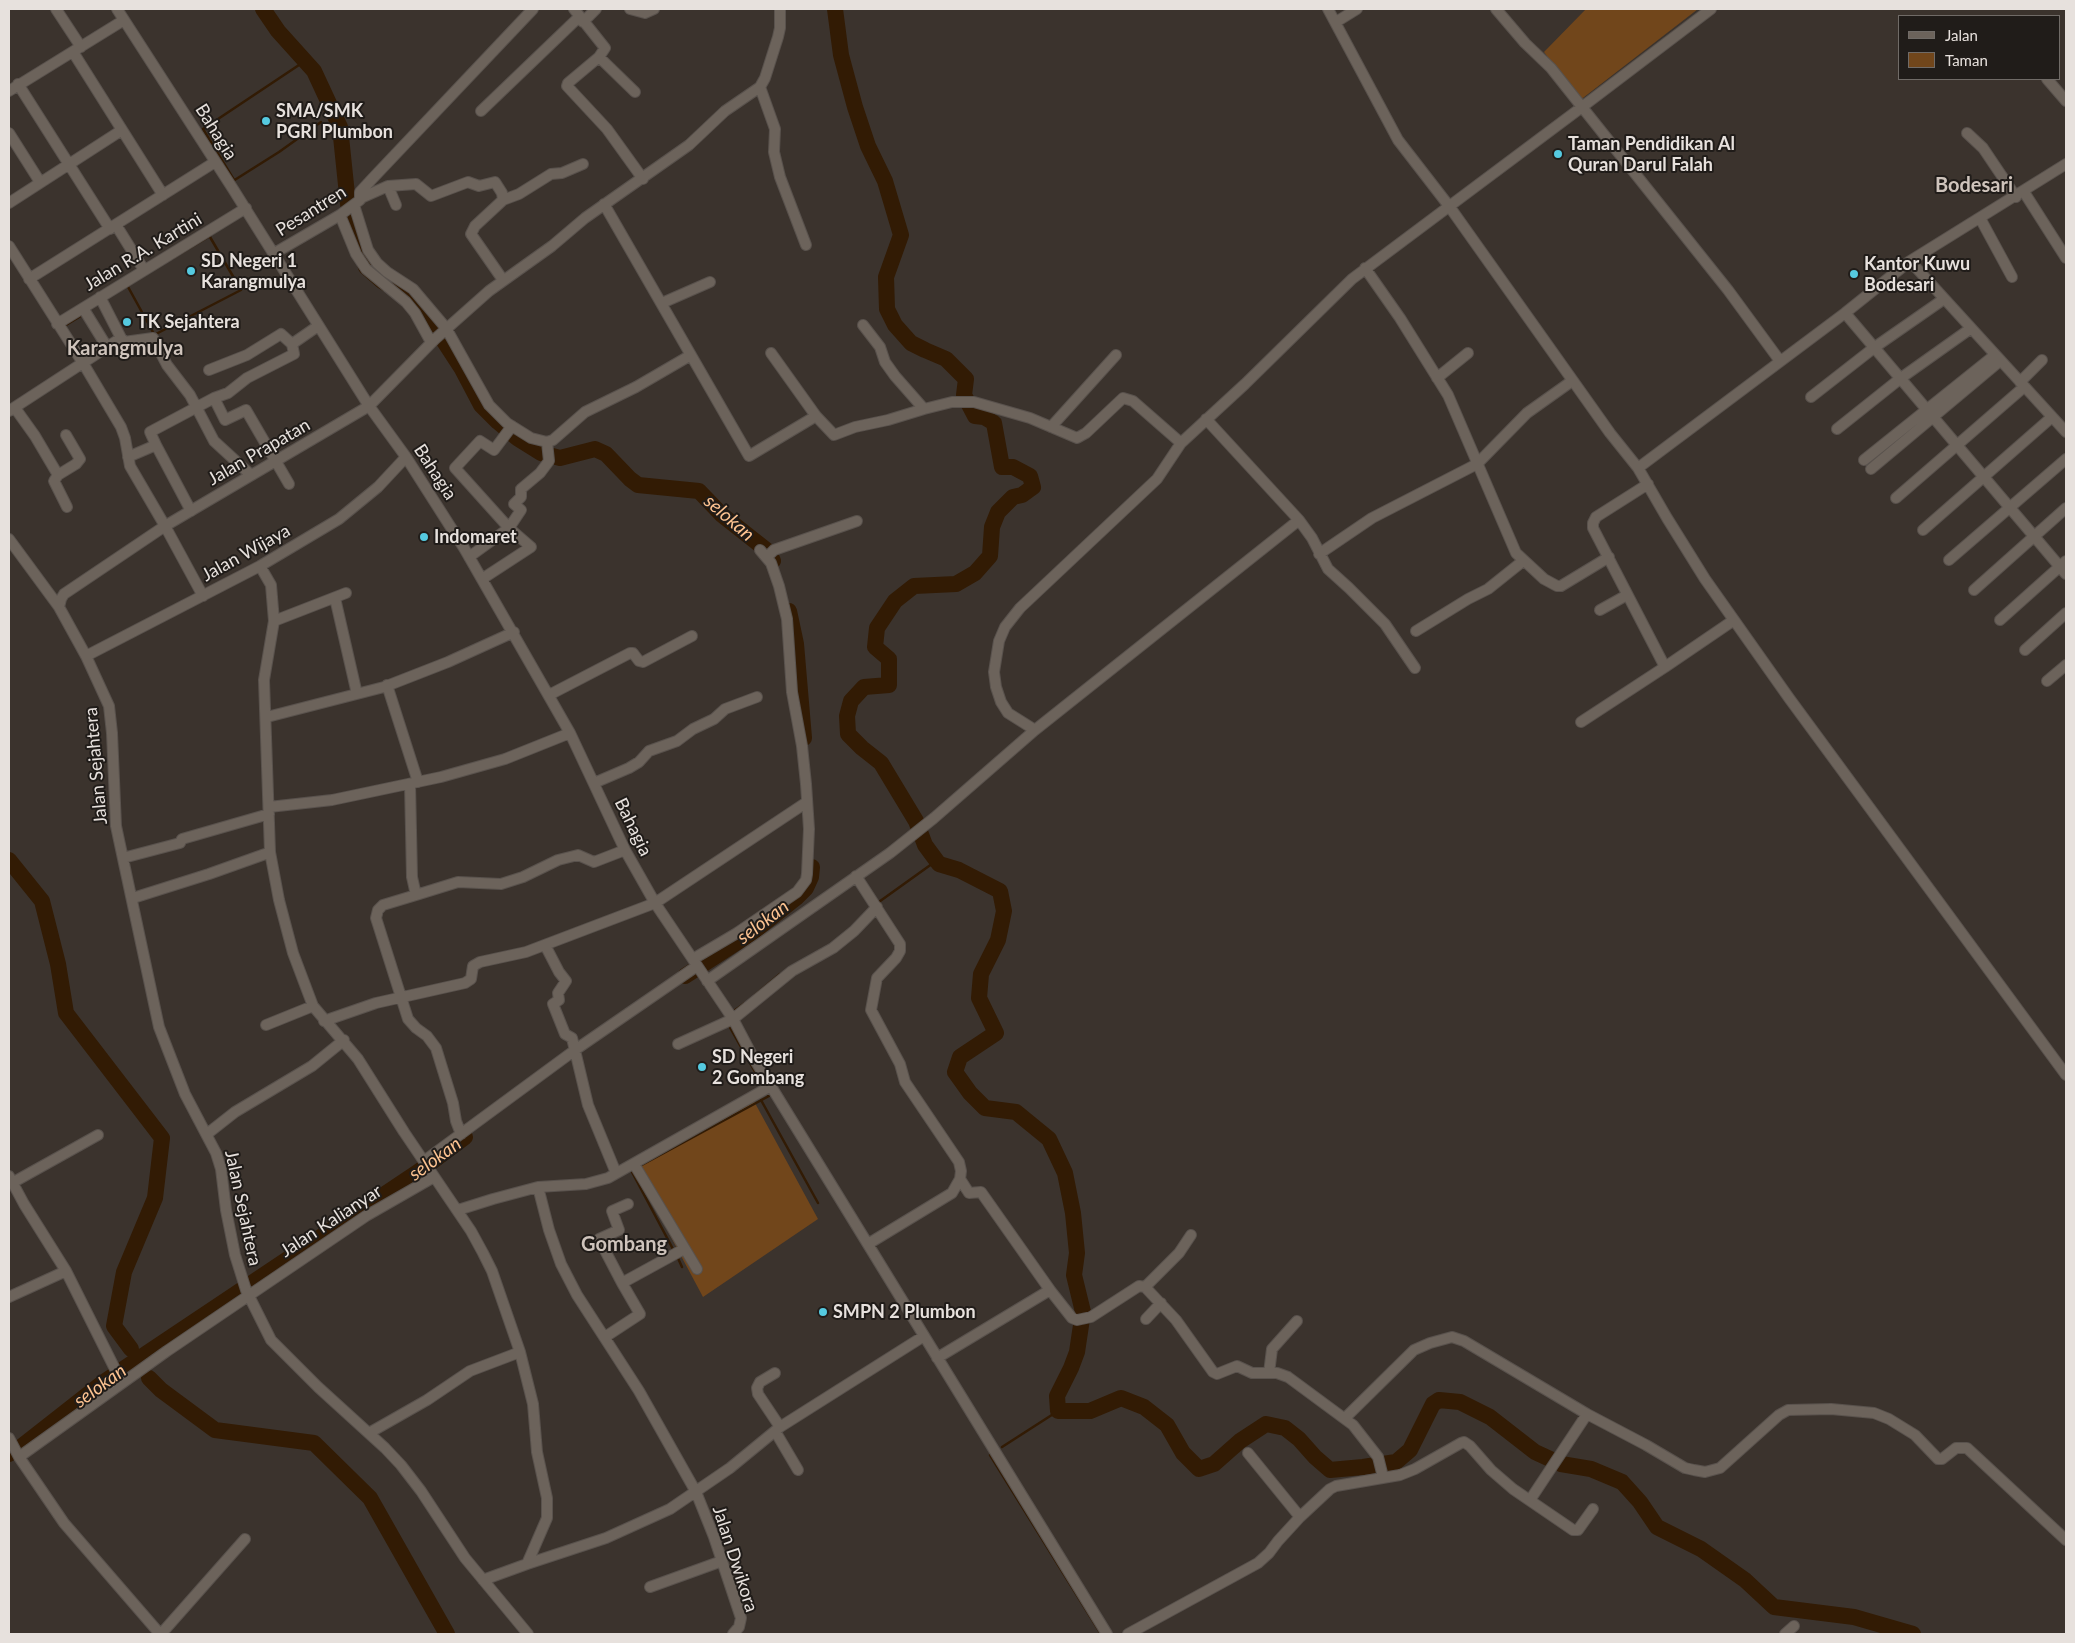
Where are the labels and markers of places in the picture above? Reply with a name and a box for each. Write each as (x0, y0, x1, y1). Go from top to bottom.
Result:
place label: SMA/SMK PGRI Plumbon (276, 100, 393, 142)
marker: SMA/SMK PGRI Plumbon (260, 115, 272, 127)
place label: Taman Pendidikan Al Quran Darul Falah (1568, 133, 1735, 176)
marker: Taman Pendidikan Al Quran Darul Falah (1552, 148, 1564, 160)
place label: SD Negeri 1 Karangmulya (201, 250, 306, 292)
place label: Kantor Kuwu Bodesari (1864, 253, 1970, 296)
marker: SD Negeri 1 Karangmulya (185, 265, 197, 277)
marker: Kantor Kuwu Bodesari (1848, 268, 1860, 280)
place label: TK Sejahtera (137, 311, 240, 333)
marker: TK Sejahtera (121, 316, 133, 328)
place label: Indomaret (434, 526, 517, 548)
marker: Indomaret (418, 531, 430, 543)
place label: SD Negeri 2 Gombang (712, 1046, 804, 1088)
marker: SD Negeri 2 Gombang (696, 1061, 708, 1073)
place label: SMPN 2 Plumbon (833, 1301, 976, 1323)
marker: SMPN 2 Plumbon (817, 1306, 829, 1318)

